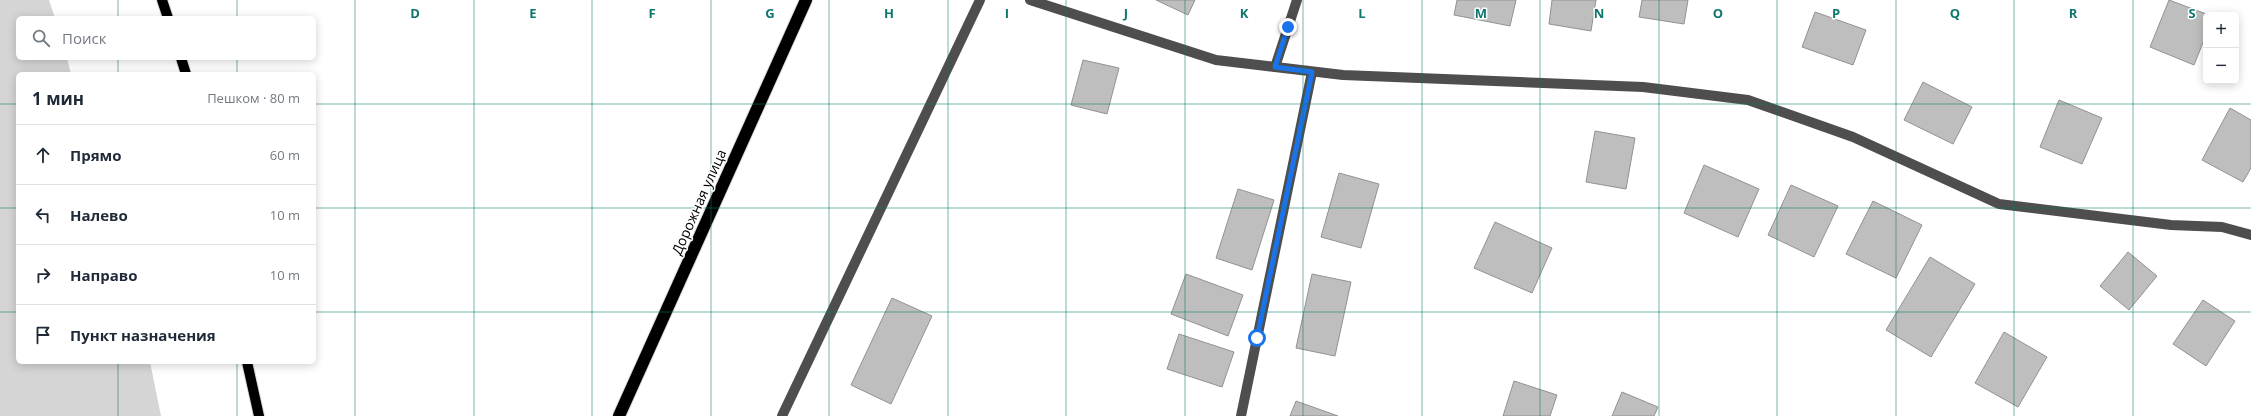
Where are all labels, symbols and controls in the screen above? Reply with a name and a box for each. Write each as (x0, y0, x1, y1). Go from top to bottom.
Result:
text: D (410, 4, 420, 22)
text: E (529, 4, 537, 22)
text: F (648, 4, 656, 22)
text: G (765, 4, 775, 22)
text: H (884, 4, 894, 22)
text: I (1005, 4, 1009, 22)
text: J (1123, 4, 1128, 22)
text: K (1240, 4, 1249, 22)
text: L (1358, 4, 1366, 22)
text: M (1475, 4, 1487, 22)
text: N (1594, 4, 1604, 22)
text: O (1713, 4, 1723, 22)
text: P (1832, 4, 1840, 22)
text: Q (1950, 4, 1960, 22)
text: R (2069, 4, 2078, 22)
text: S (2188, 4, 2196, 22)
map controls (2203, 12, 2239, 84)
button: + (2203, 12, 2239, 48)
search box (16, 16, 316, 60)
route end (1279, 18, 1297, 36)
icon: search (30, 27, 52, 49)
text: Поиск (62, 28, 106, 48)
button: − (2203, 48, 2239, 84)
text: 1 мин (32, 87, 84, 110)
text: Пешком · 80 m (207, 89, 300, 107)
icon: ahead (32, 144, 54, 166)
text: Прямо (70, 145, 122, 165)
text: 60 m (270, 146, 300, 164)
street label: Дорожная улица (667, 146, 730, 258)
icon: left (32, 204, 54, 226)
text: Налево (70, 205, 128, 225)
text: 10 m (270, 206, 300, 224)
icon: right (32, 264, 54, 286)
text: Направо (70, 265, 138, 285)
text: 10 m (270, 266, 300, 284)
icon: arrive (32, 324, 54, 346)
text: Пункт назначения (70, 325, 216, 345)
route start (1248, 329, 1266, 347)

